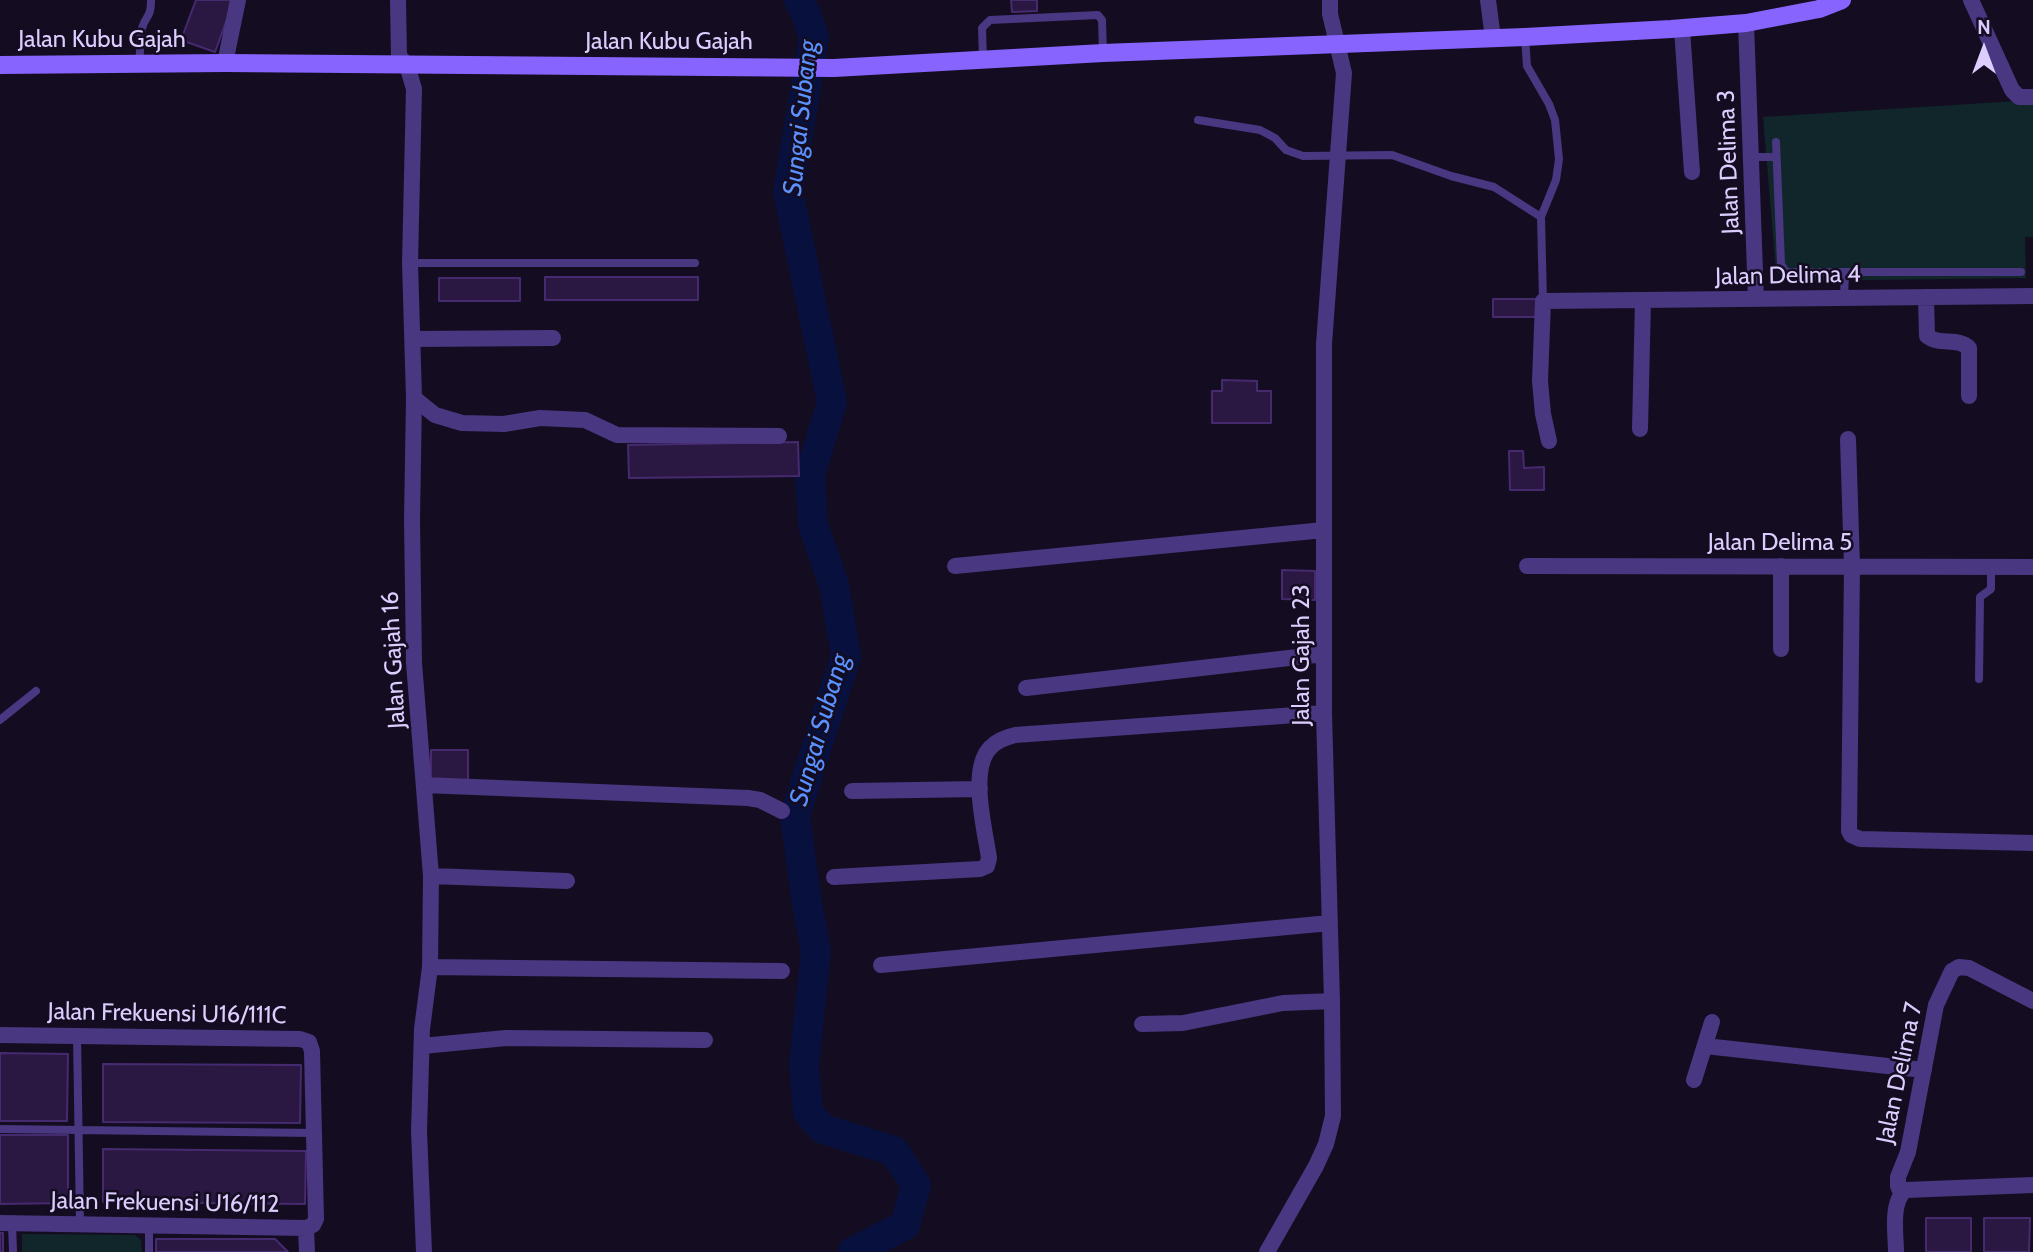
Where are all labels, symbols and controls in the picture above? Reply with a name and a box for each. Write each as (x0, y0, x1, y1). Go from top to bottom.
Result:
north arrow (1949, 14, 2019, 84)
text: N (1977, 16, 1991, 39)
street label: Jalan Kubu Gajah (18, 26, 186, 54)
street label: Jalan Kubu Gajah (585, 28, 753, 56)
water label: Sungai Subang (777, 39, 825, 197)
street label: Jalan Delima 3 (1712, 89, 1746, 235)
street label: Jalan Delima 4 (1715, 260, 1861, 292)
street label: Jalan Delima 5 (1708, 529, 1852, 557)
street label: Jalan Gajah 23 (1288, 584, 1316, 726)
street label: Jalan Gajah 16 (376, 591, 412, 729)
water label: Sungai Subang (783, 650, 857, 810)
street label: Jalan Frekuensi U16/111C (47, 998, 287, 1030)
street label: Jalan Delima 7 (1871, 1000, 1929, 1146)
street label: Jalan Frekuensi U16/112 (50, 1187, 280, 1219)

